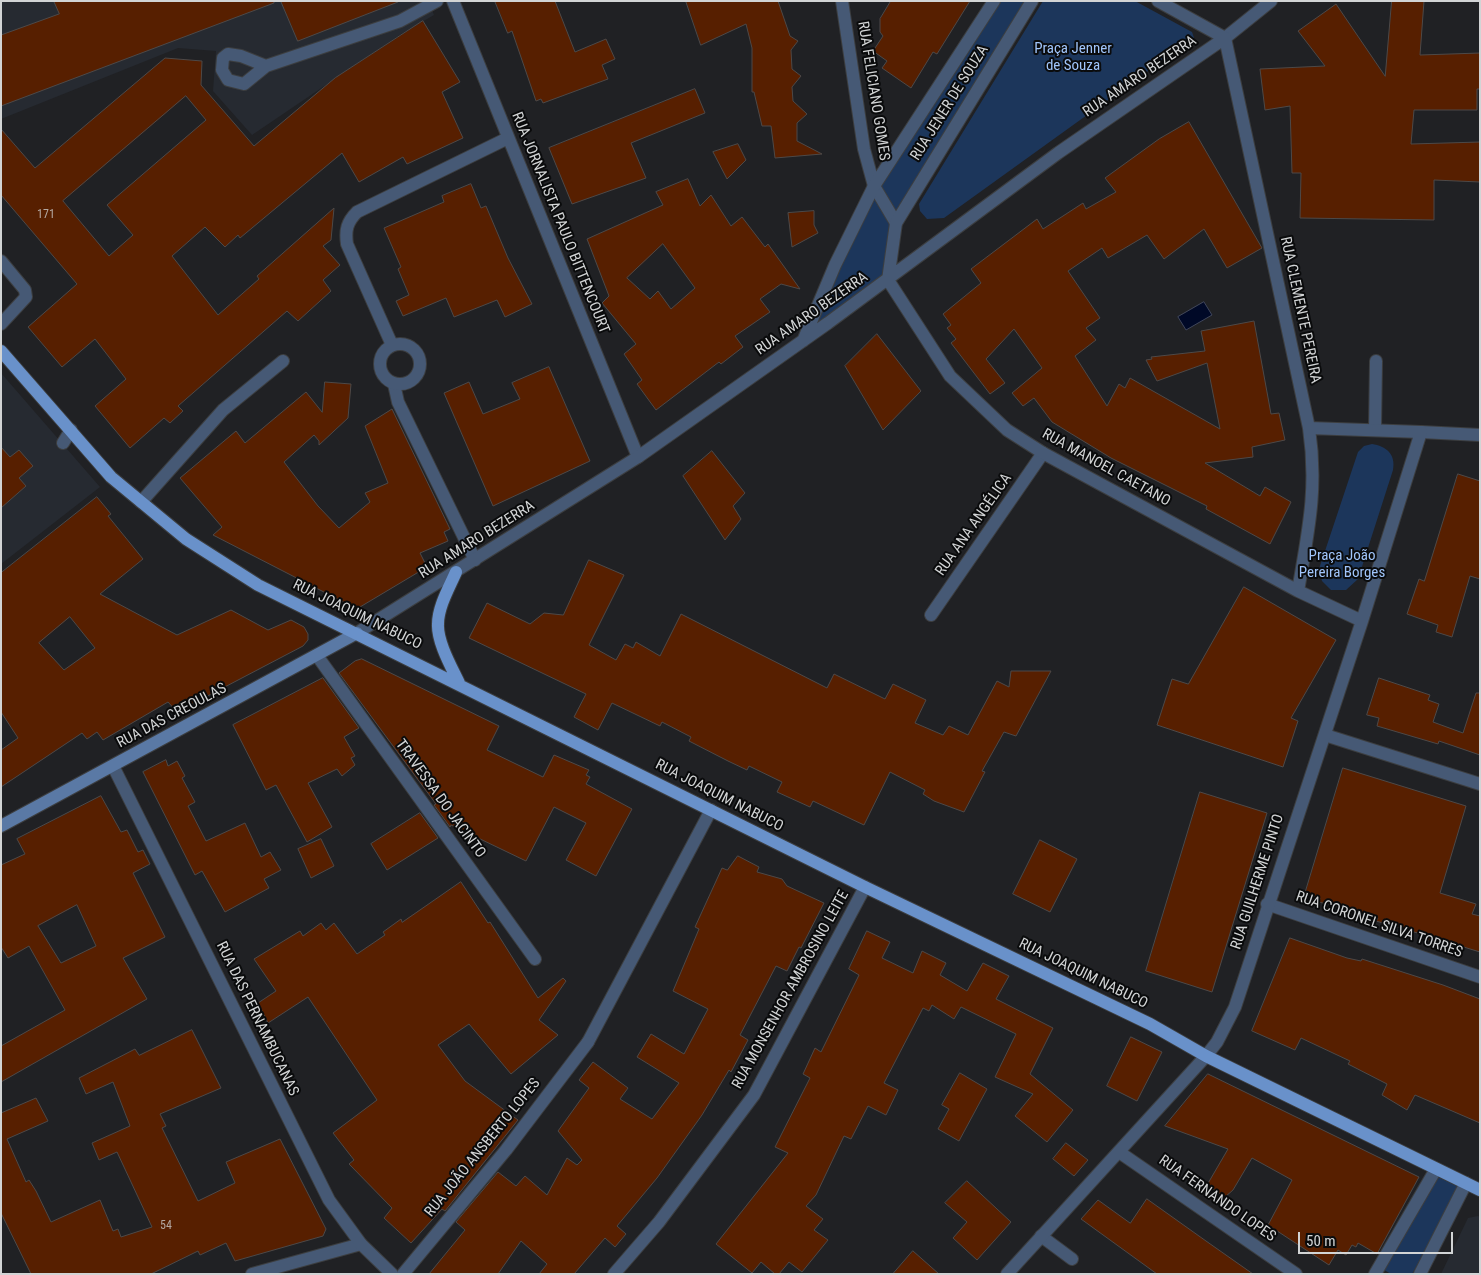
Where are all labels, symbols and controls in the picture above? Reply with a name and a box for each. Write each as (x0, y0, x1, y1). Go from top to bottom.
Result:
street label: RUA FELICIANO GOMES (853, 20, 893, 162)
street label: RUA AMARO BEZERRA (1080, 32, 1200, 122)
park label: Praça Jenner de Souza (1034, 40, 1112, 75)
street label: RUA JENER DE SOUZA (907, 42, 993, 164)
street label: RUA JORNALISTA PAULO BITTENCOURT (507, 110, 613, 336)
house number: 171 (37, 208, 55, 222)
street label: RUA CLEMENTE PEREIRA (1276, 235, 1324, 385)
street label: RUA AMARO BEZERRA (752, 268, 872, 360)
street label: RUA MANOEL CAETANO (1039, 425, 1173, 511)
street label: RUA ANA ANGÉLICA (932, 470, 1016, 580)
street label: RUA AMARO BEZERRA (416, 497, 538, 583)
park label: Praça João Pereira Borges (1299, 547, 1385, 582)
street label: RUA JOAQUIM NABUCO (290, 576, 424, 654)
street label: RUA DAS CREOULAS (114, 679, 230, 753)
street label: TRAVESSA DO JACINTO (391, 736, 489, 862)
street label: RUA JOAQUIM NABUCO (652, 756, 786, 836)
street label: RUA GUILHERME PINTO (1228, 812, 1288, 952)
street label: RUA MONSENHOR AMBROSINO LEITE (729, 888, 853, 1092)
street label: RUA CORONEL SILVA TORRES (1293, 888, 1465, 962)
street label: RUA JOAQUIM NABUCO (1016, 935, 1150, 1013)
street label: RUA DAS PERNAMBUCANAS (212, 939, 302, 1099)
street label: RUA JOÃO ANSBERTO LOPES (421, 1075, 545, 1221)
street label: RUA FERNANDO LOPES (1155, 1152, 1279, 1246)
house number: 54 (160, 1219, 172, 1233)
scale bar (1301, 1222, 1456, 1254)
text: 50 m (1306, 1232, 1336, 1250)

